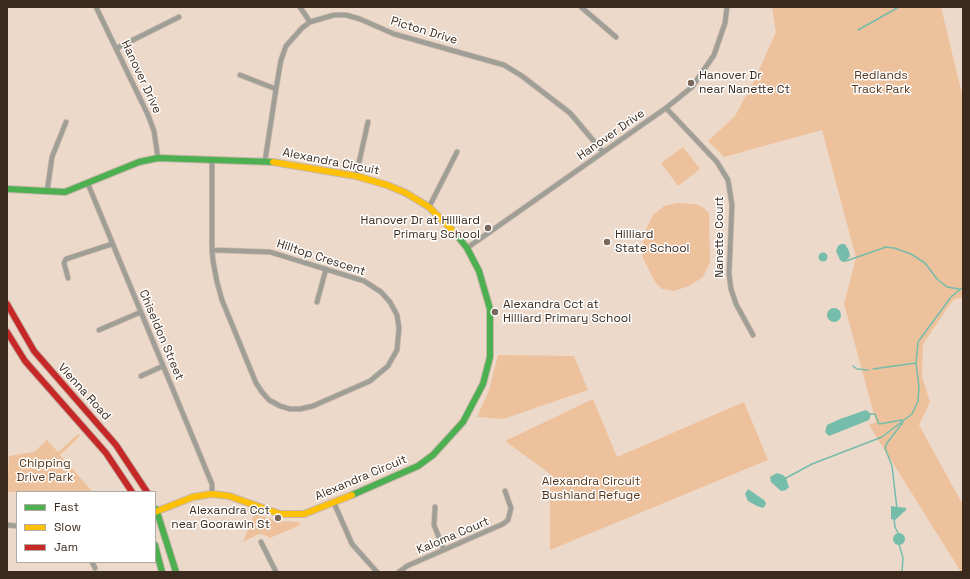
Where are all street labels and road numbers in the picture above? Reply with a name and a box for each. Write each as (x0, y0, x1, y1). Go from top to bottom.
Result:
street label: Picton Drive (389, 14, 459, 48)
street label: Hanover Drive (118, 38, 164, 116)
street label: Hanover Drive (575, 106, 647, 164)
street label: Alexandra Circuit (281, 146, 381, 178)
street label: Nanette Court (713, 196, 727, 278)
street label: Hilltop Crescent (275, 237, 367, 279)
street label: Chiseldon Street (135, 288, 187, 382)
street label: Vienna Road (55, 361, 113, 423)
street label: Alexandra Circuit (313, 452, 409, 504)
street label: Kaloma Court (415, 514, 491, 558)

